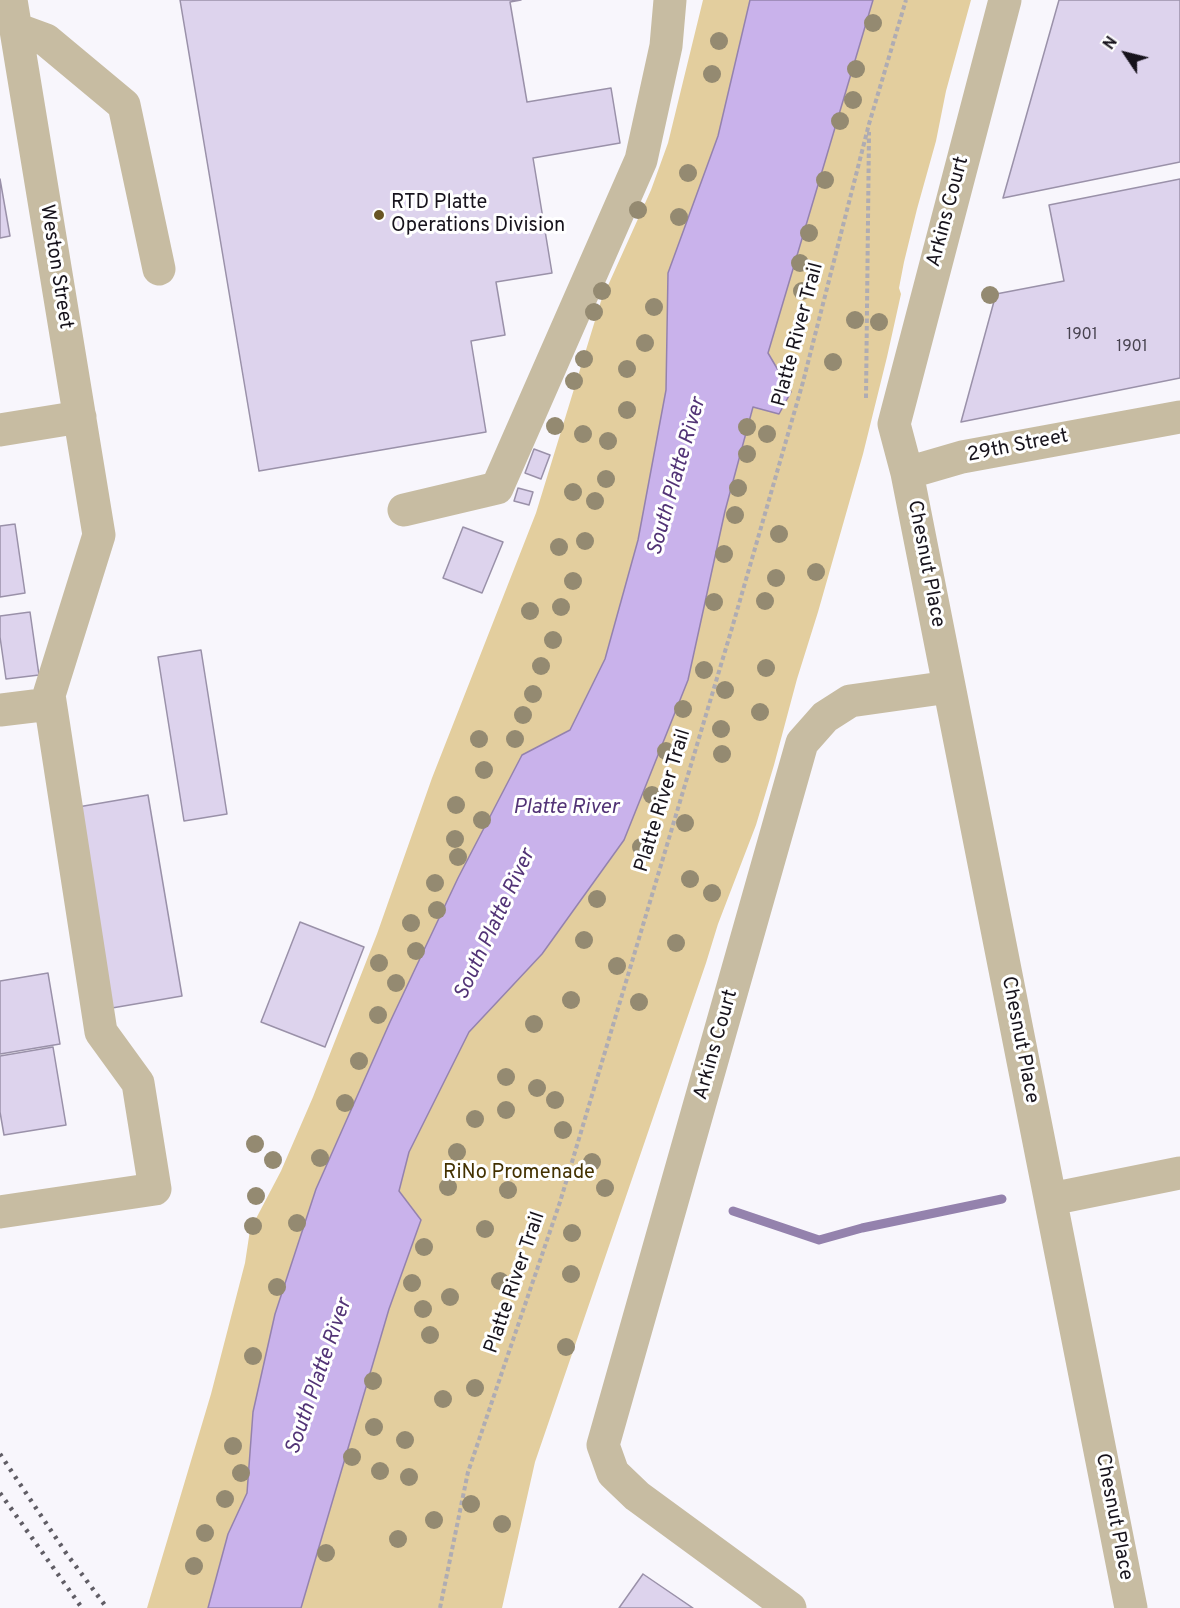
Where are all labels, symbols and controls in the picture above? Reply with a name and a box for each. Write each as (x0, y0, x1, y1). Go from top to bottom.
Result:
north arrow (1096, 24, 1156, 84)
text: N (1100, 33, 1123, 54)
street label: Arkins Court (923, 154, 975, 270)
place label: RTD Platte Operations Division (391, 192, 565, 239)
street label: Weston Street (33, 203, 77, 331)
marker: RTD Platte Operations Division (372, 208, 386, 222)
street label: Platte River Trail (768, 260, 830, 410)
house number: 1901 (1066, 326, 1098, 346)
house number: 1901 (1116, 338, 1148, 358)
water label: South Platte River (643, 395, 713, 559)
street label: 29th Street (965, 425, 1071, 469)
street label: Chesnut Place (901, 498, 949, 630)
street label: Platte River Trail (631, 727, 697, 875)
water label: Platte River (513, 796, 619, 822)
water label: South Platte River (450, 846, 542, 1004)
street label: Chesnut Place (995, 974, 1043, 1106)
street label: Arkins Court (690, 987, 744, 1103)
park label: RiNo Promenade (443, 1162, 595, 1186)
street label: Platte River Trail (481, 1209, 551, 1357)
water label: South Platte River (282, 1296, 358, 1458)
street label: Chesnut Place (1089, 1451, 1137, 1583)

